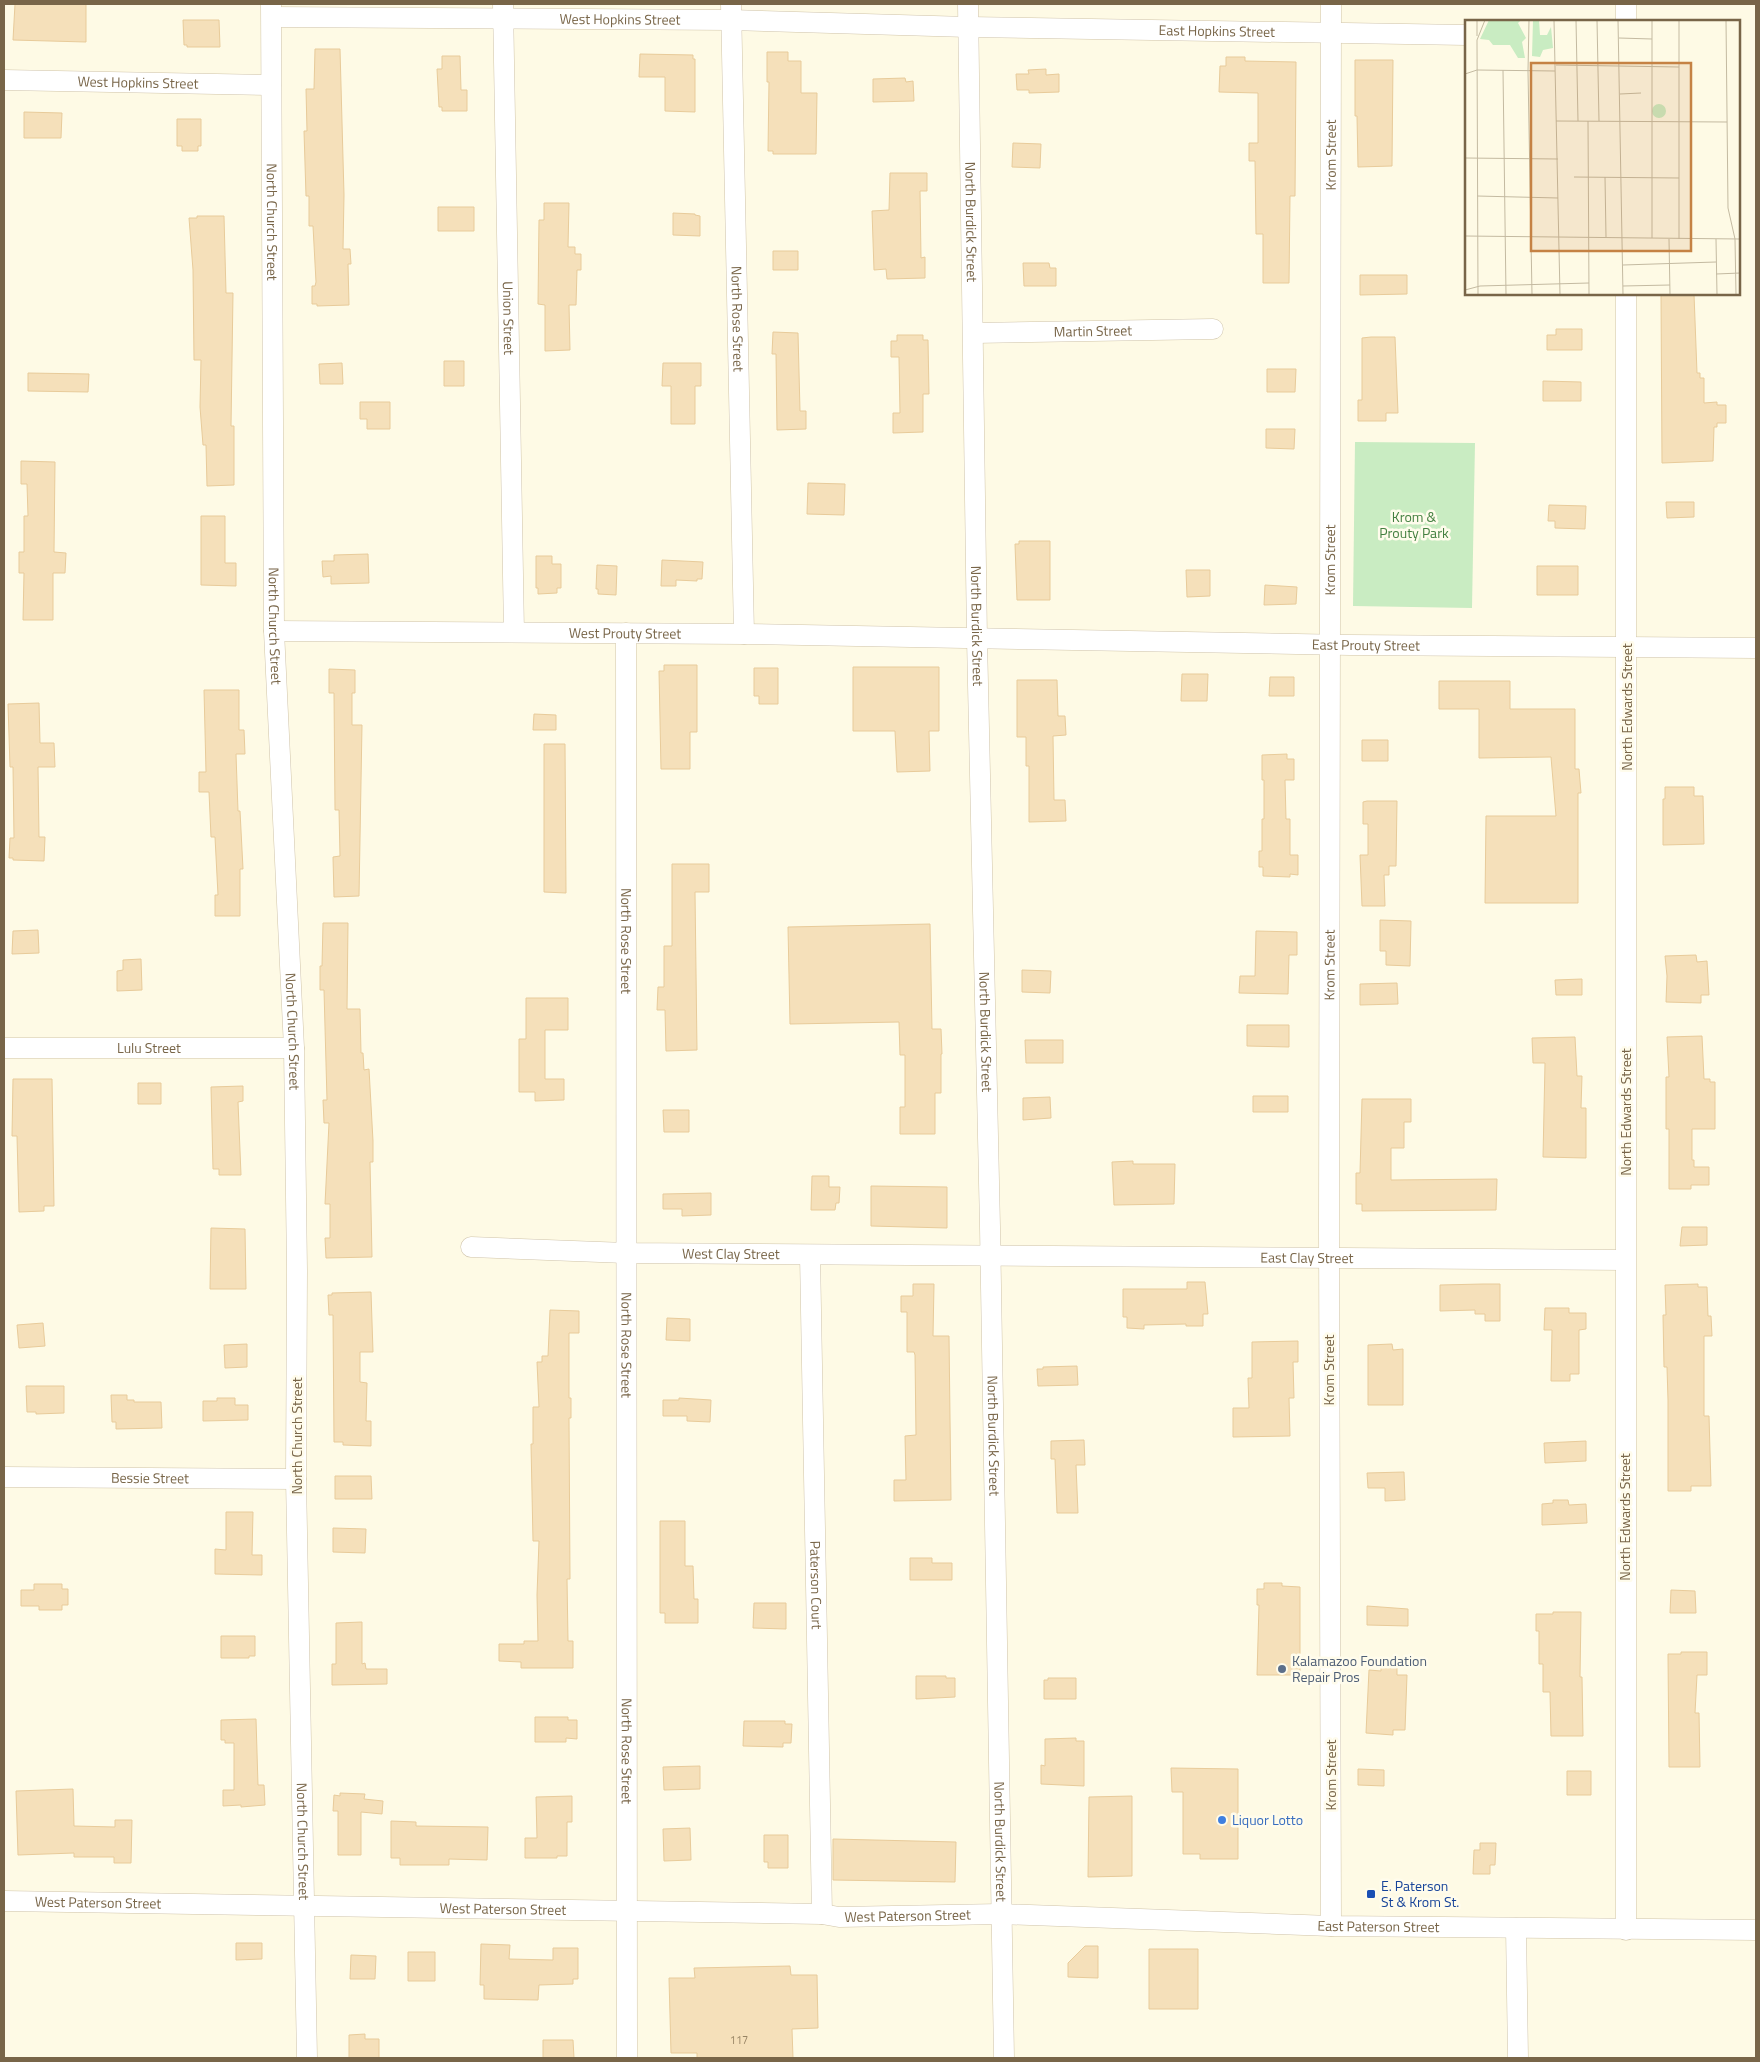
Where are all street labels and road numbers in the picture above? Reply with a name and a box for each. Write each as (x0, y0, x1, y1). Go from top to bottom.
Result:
street label: West Hopkins Street (559, 8, 681, 30)
street label: East Hopkins Street (1158, 19, 1275, 42)
street label: West Hopkins Street (77, 70, 199, 94)
street label: Krom Street (1320, 119, 1341, 191)
street label: North Burdick Street (960, 162, 983, 282)
street label: North Church Street (262, 163, 283, 281)
street label: North Rose Street (726, 266, 750, 372)
street label: Union Street (498, 281, 520, 355)
street label: Martin Street (1054, 319, 1132, 342)
street label: Krom Street (1319, 524, 1340, 596)
street label: North Burdick Street (966, 566, 989, 686)
street label: North Church Street (264, 567, 288, 685)
street label: West Prouty Street (569, 622, 681, 644)
street label: East Prouty Street (1312, 633, 1420, 656)
street label: North Edwards Street (1616, 643, 1637, 771)
street label: North Rose Street (616, 888, 637, 994)
street label: Krom Street (1318, 929, 1339, 1001)
street label: North Burdick Street (974, 971, 998, 1092)
street label: North Church Street (280, 972, 306, 1090)
street label: Lulu Street (117, 1037, 181, 1058)
street label: North Edwards Street (1615, 1048, 1636, 1176)
street label: West Clay Street (682, 1242, 780, 1264)
street label: East Clay Street (1260, 1246, 1354, 1268)
street label: North Rose Street (616, 1292, 638, 1398)
street label: Krom Street (1318, 1334, 1339, 1405)
street label: North Burdick Street (983, 1375, 1006, 1496)
street label: North Church Street (286, 1377, 307, 1495)
street label: North Edwards Street (1614, 1453, 1635, 1581)
street label: Bessie Street (111, 1467, 189, 1488)
street label: Paterson Court (805, 1540, 828, 1630)
street label: North Rose Street (617, 1698, 638, 1804)
street label: Krom Street (1320, 1739, 1341, 1810)
street label: North Burdick Street (989, 1781, 1012, 1902)
street label: North Church Street (292, 1783, 315, 1900)
street label: West Paterson Street (35, 1890, 161, 1913)
street label: West Paterson Street (440, 1897, 566, 1920)
street label: West Paterson Street (844, 1904, 971, 1927)
street label: East Paterson Street (1317, 1915, 1440, 1937)

